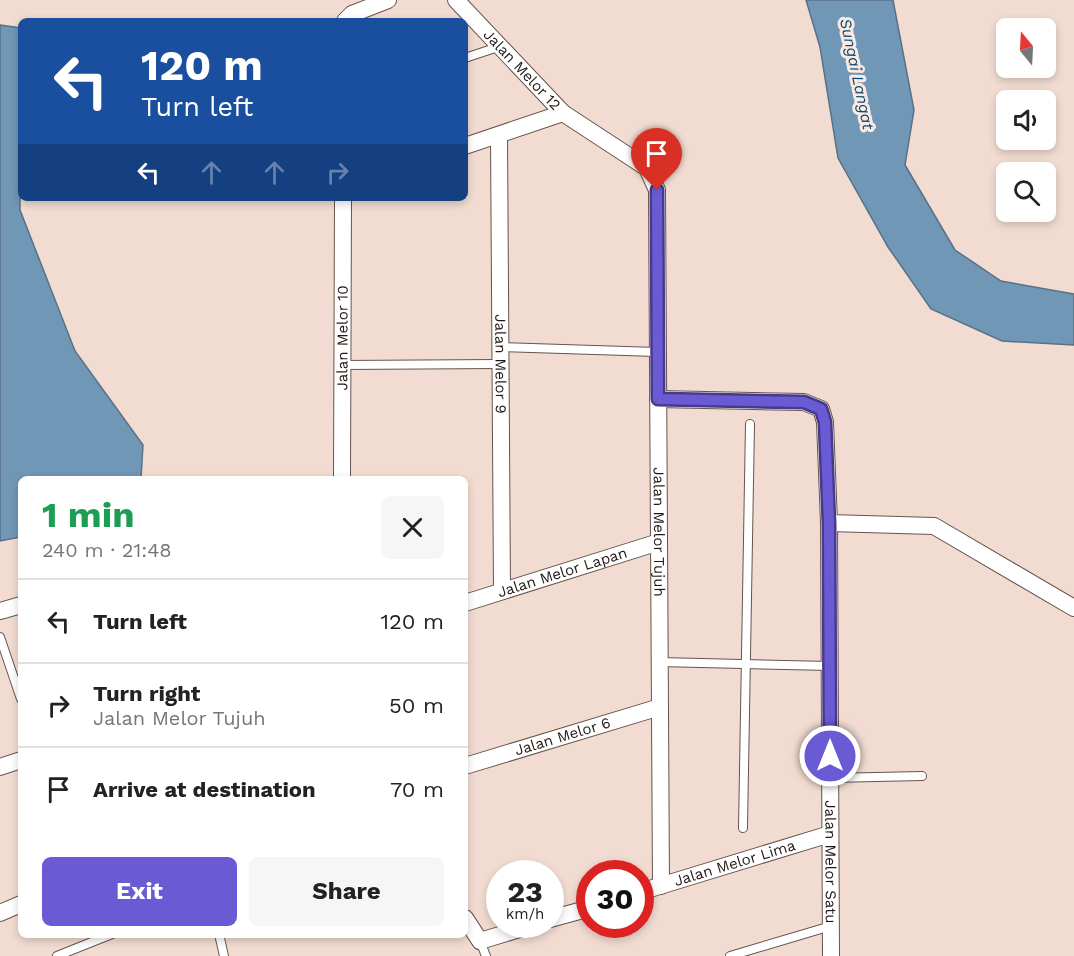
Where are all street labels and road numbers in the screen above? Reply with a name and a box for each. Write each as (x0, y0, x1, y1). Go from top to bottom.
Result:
street label: Jalan Melor 12 (480, 26, 564, 114)
street label: Jalan Melor 10 (333, 285, 352, 391)
street label: Jalan Melor 9 (491, 314, 510, 414)
street label: Jalan Melor Tujuh (650, 467, 668, 597)
street label: Jalan Melor Lapan (495, 544, 629, 601)
street label: Jalan Melor 6 (513, 713, 613, 759)
street label: Jalan Melor Satu (821, 800, 840, 924)
street label: Jalan Melor Lima (672, 836, 798, 890)

